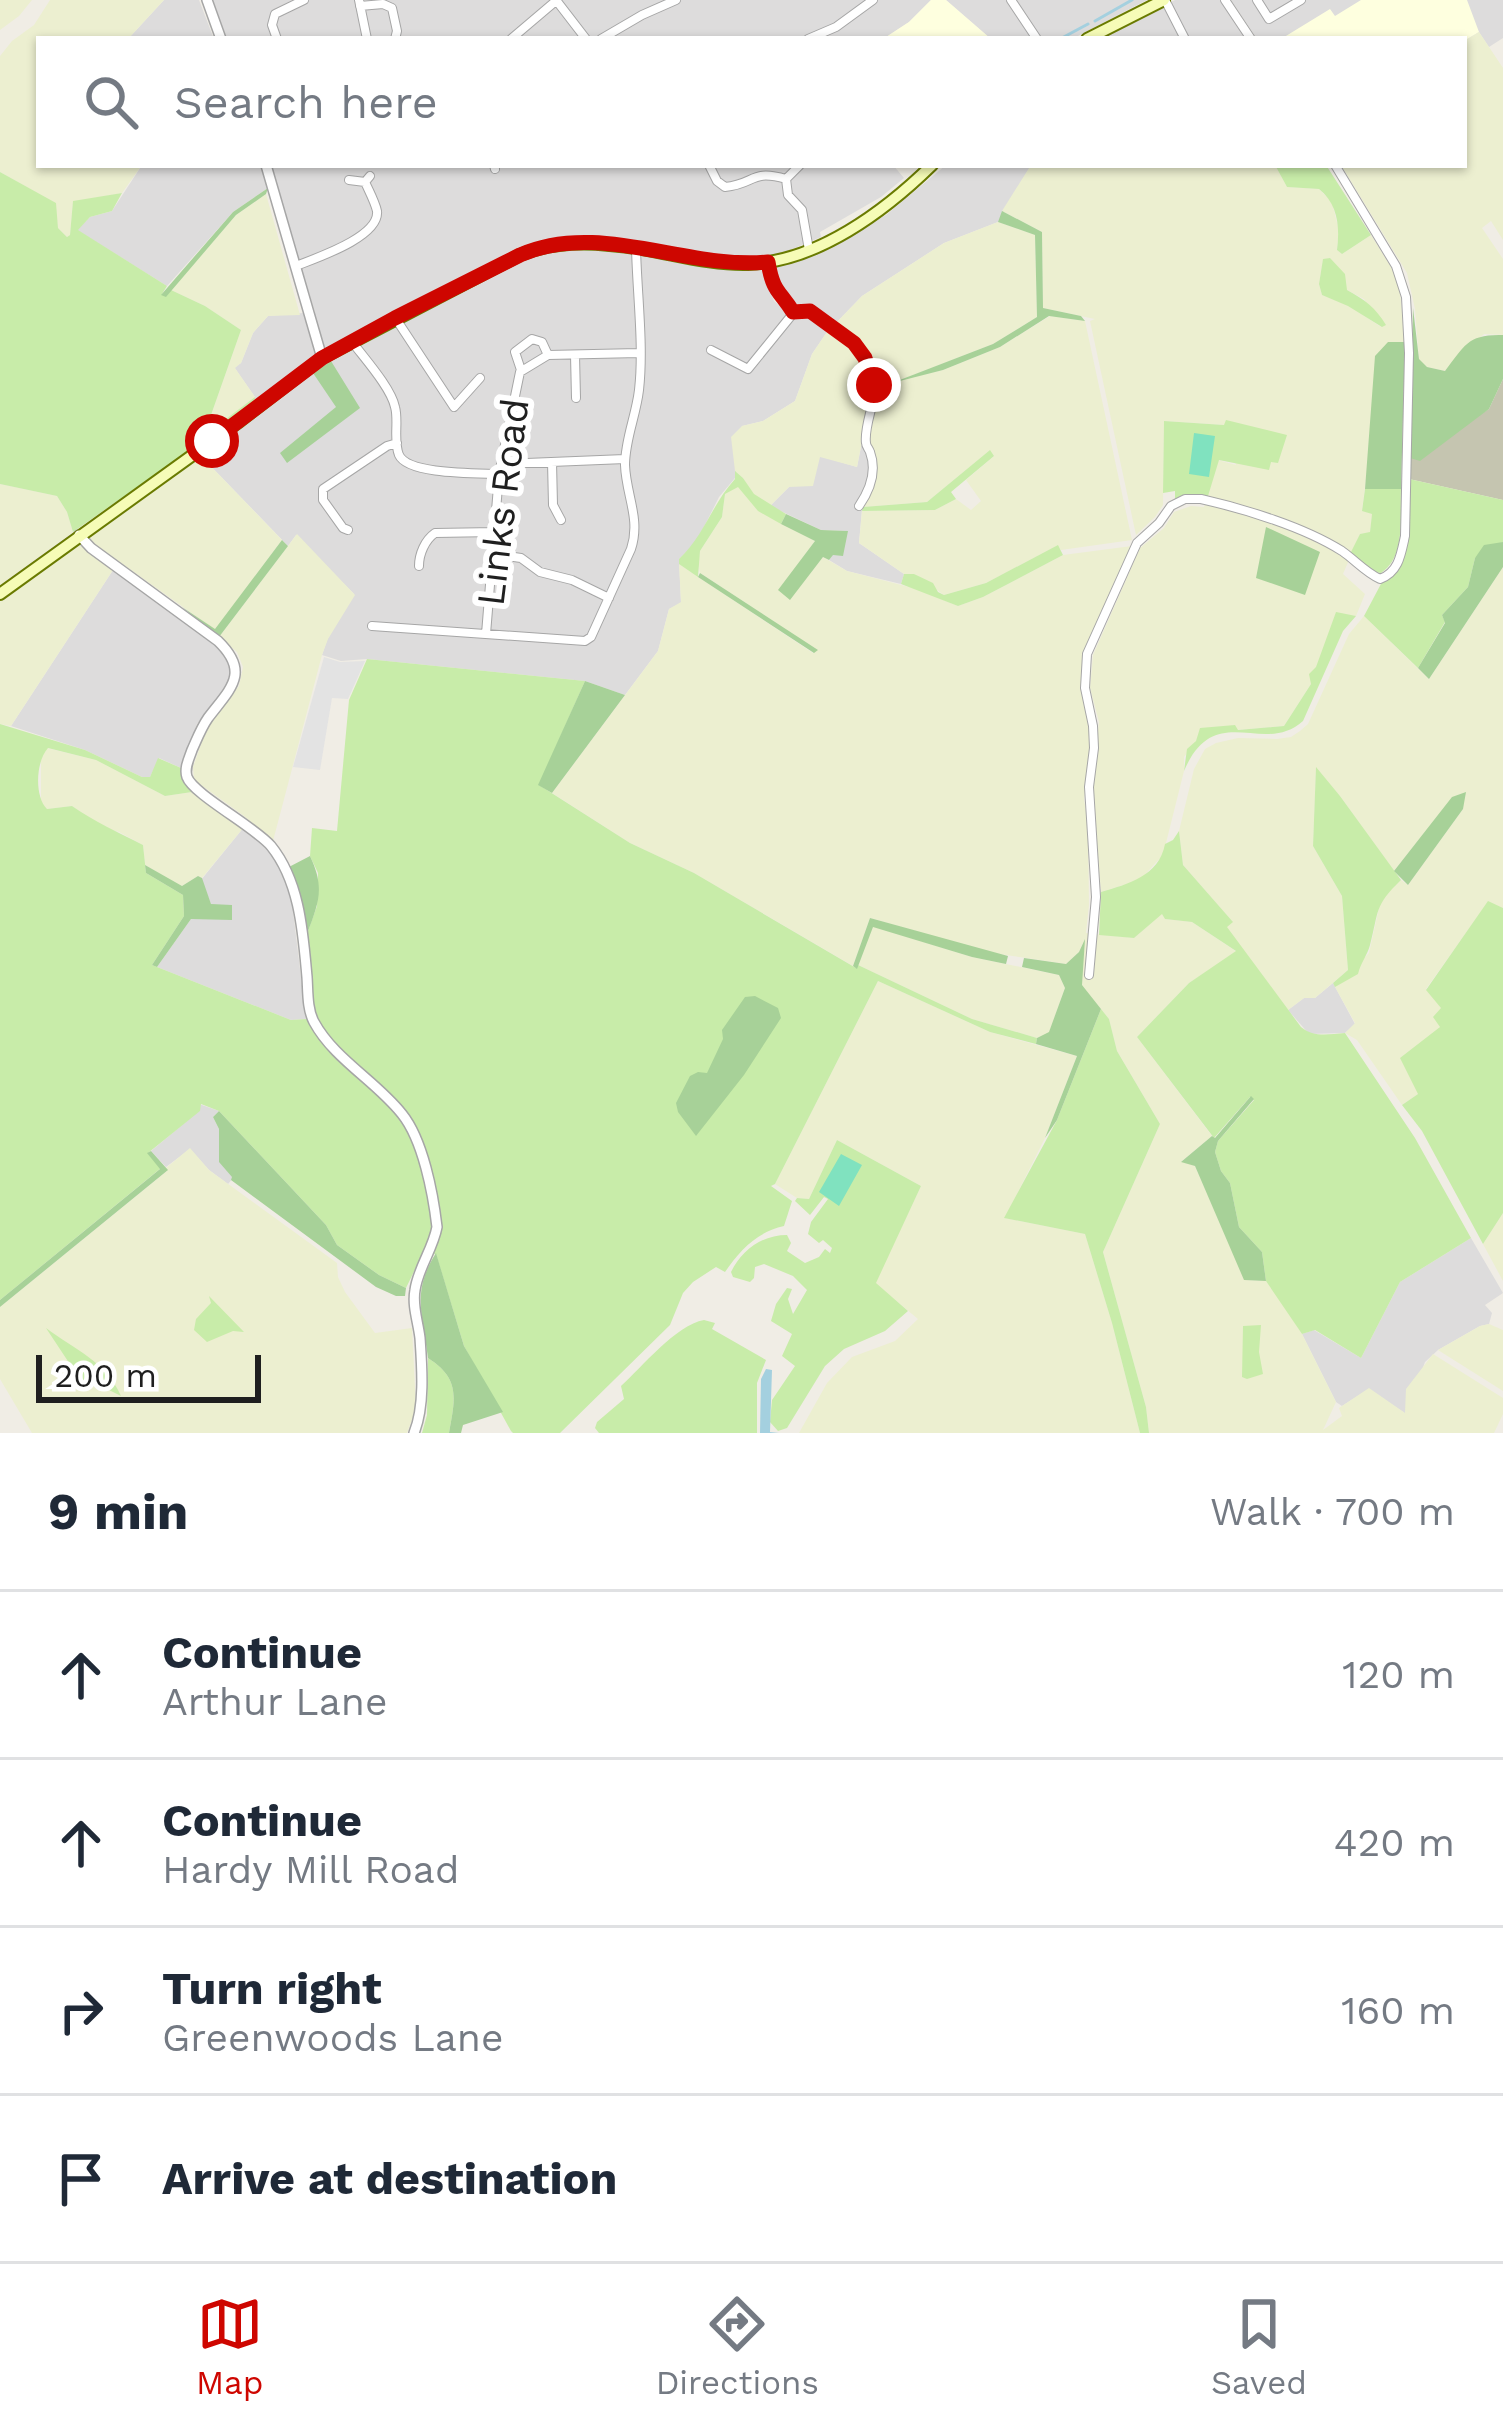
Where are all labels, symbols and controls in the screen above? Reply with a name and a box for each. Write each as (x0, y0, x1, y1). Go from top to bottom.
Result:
search box (36, 36, 1467, 168)
icon: search (78, 69, 144, 135)
text: Search here (174, 76, 438, 129)
route end (847, 358, 901, 412)
street label: Links Road (467, 396, 538, 608)
route start (185, 414, 239, 468)
scale bar (36, 1349, 261, 1402)
text: 200 m (54, 1356, 157, 1395)
text: 9 min (48, 1482, 188, 1541)
text: Walk · 700 m (1210, 1489, 1455, 1534)
text: Continue (162, 1626, 362, 1679)
icon: ahead (48, 1642, 114, 1708)
text: 120 m (1342, 1652, 1455, 1697)
text: Arthur Lane (162, 1679, 387, 1724)
text: Continue (162, 1794, 362, 1847)
icon: ahead (48, 1810, 114, 1876)
text: 420 m (1334, 1820, 1455, 1865)
text: Hardy Mill Road (162, 1847, 459, 1892)
text: Turn right (162, 1962, 382, 2015)
icon: right (48, 1978, 114, 2044)
text: 160 m (1341, 1988, 1455, 2033)
text: Greenwoods Lane (162, 2015, 503, 2060)
icon: arrive (48, 2146, 114, 2212)
text: Arrive at destination (162, 2152, 617, 2205)
tab: Map (196, 2291, 263, 2402)
tab: Directions (656, 2291, 819, 2402)
tab: Saved (1211, 2291, 1307, 2402)

